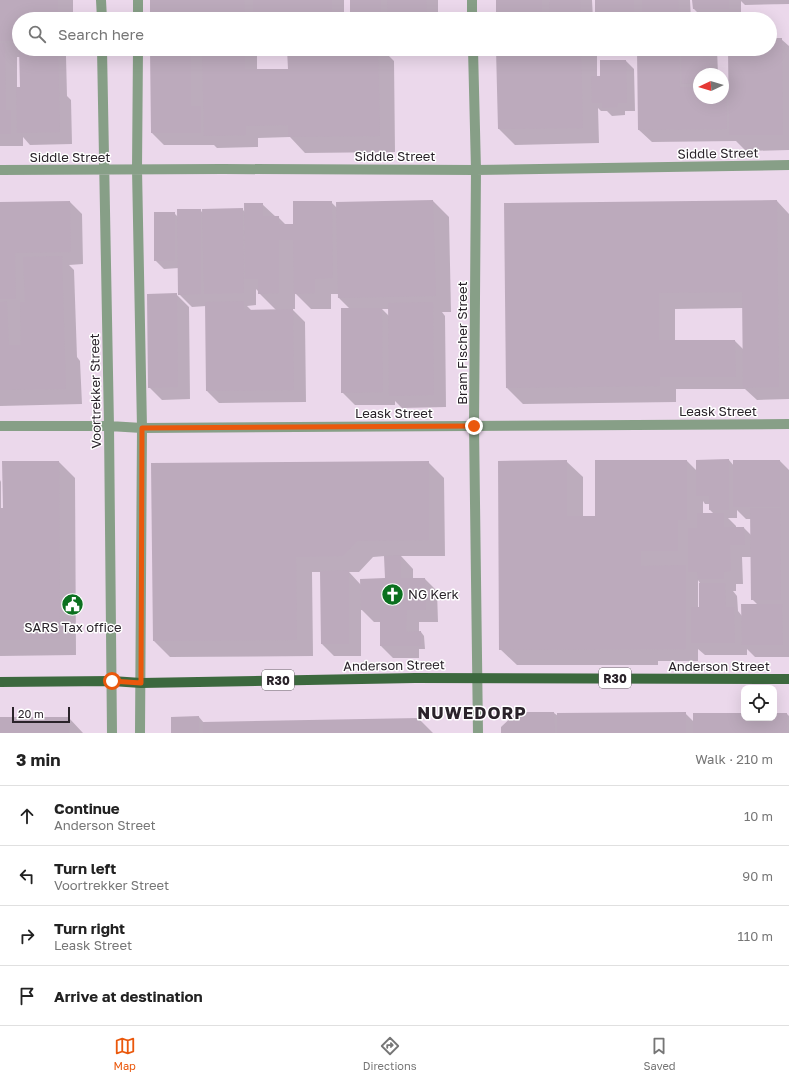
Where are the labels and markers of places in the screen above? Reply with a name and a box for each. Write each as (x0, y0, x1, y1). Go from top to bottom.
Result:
church icon: NG Kerk (380, 581, 406, 607)
place label: NG Kerk (408, 586, 460, 602)
public building icon: SARS Tax office (60, 592, 86, 618)
place label: SARS Tax office (24, 619, 122, 635)

